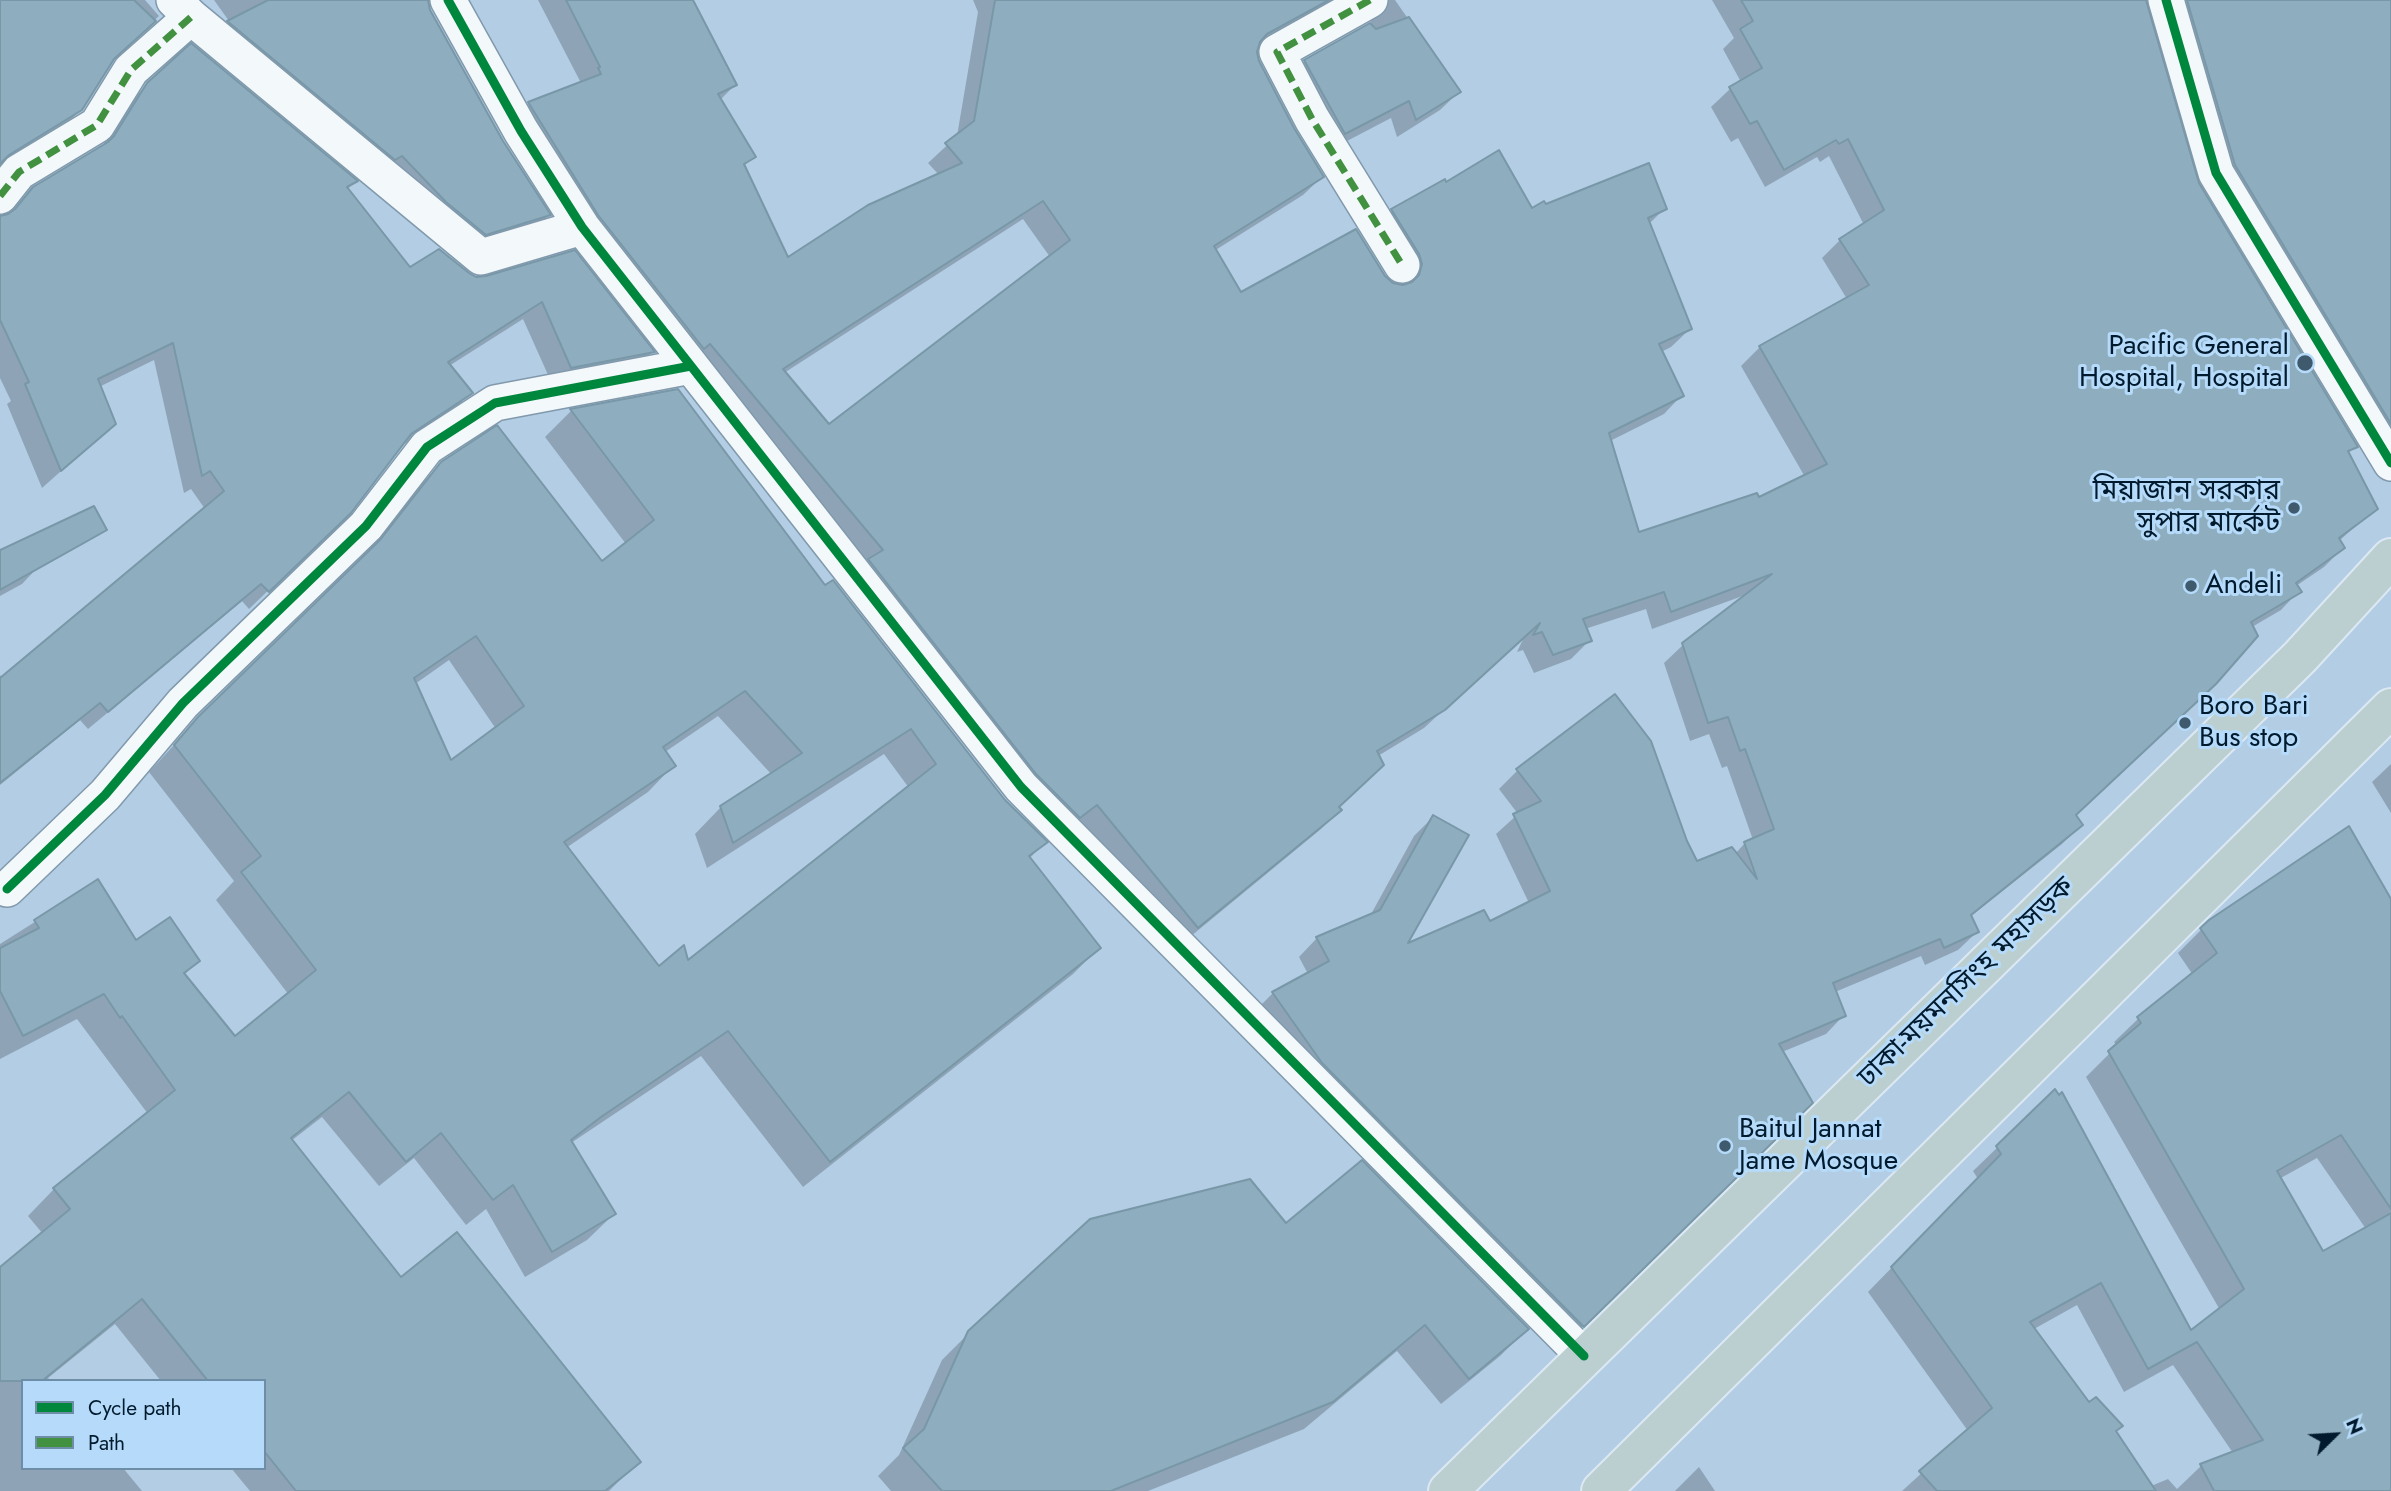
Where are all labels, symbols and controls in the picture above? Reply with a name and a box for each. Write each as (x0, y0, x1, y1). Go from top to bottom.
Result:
place label: Pacific General Hospital, Hospital (2079, 330, 2289, 396)
marker: Pacific General Hospital, Hospital (2295, 353, 2315, 373)
place label: মিয়াজান সরকার সুপার মার্কেট (2093, 475, 2280, 541)
marker: মিয়াজান সরকার সুপার মার্কেট (2286, 500, 2302, 516)
place label: Andeli (2205, 569, 2282, 603)
marker: Andeli (2183, 578, 2199, 594)
place label: Boro Bari Bus stop (2199, 690, 2309, 756)
marker: Boro Bari Bus stop (2177, 715, 2193, 731)
street label: ঢাকা-ময়মনসিংহ মহাসড়ক (1852, 871, 2082, 1095)
place label: Baitul Jannat Jame Mosque (1739, 1113, 1898, 1179)
marker: Baitul Jannat Jame Mosque (1717, 1138, 1733, 1154)
legend (21, 1379, 266, 1470)
text: Cycle path (88, 1393, 181, 1423)
north arrow (2300, 1400, 2370, 1470)
text: N (2339, 1414, 2370, 1439)
text: Path (88, 1428, 125, 1458)

